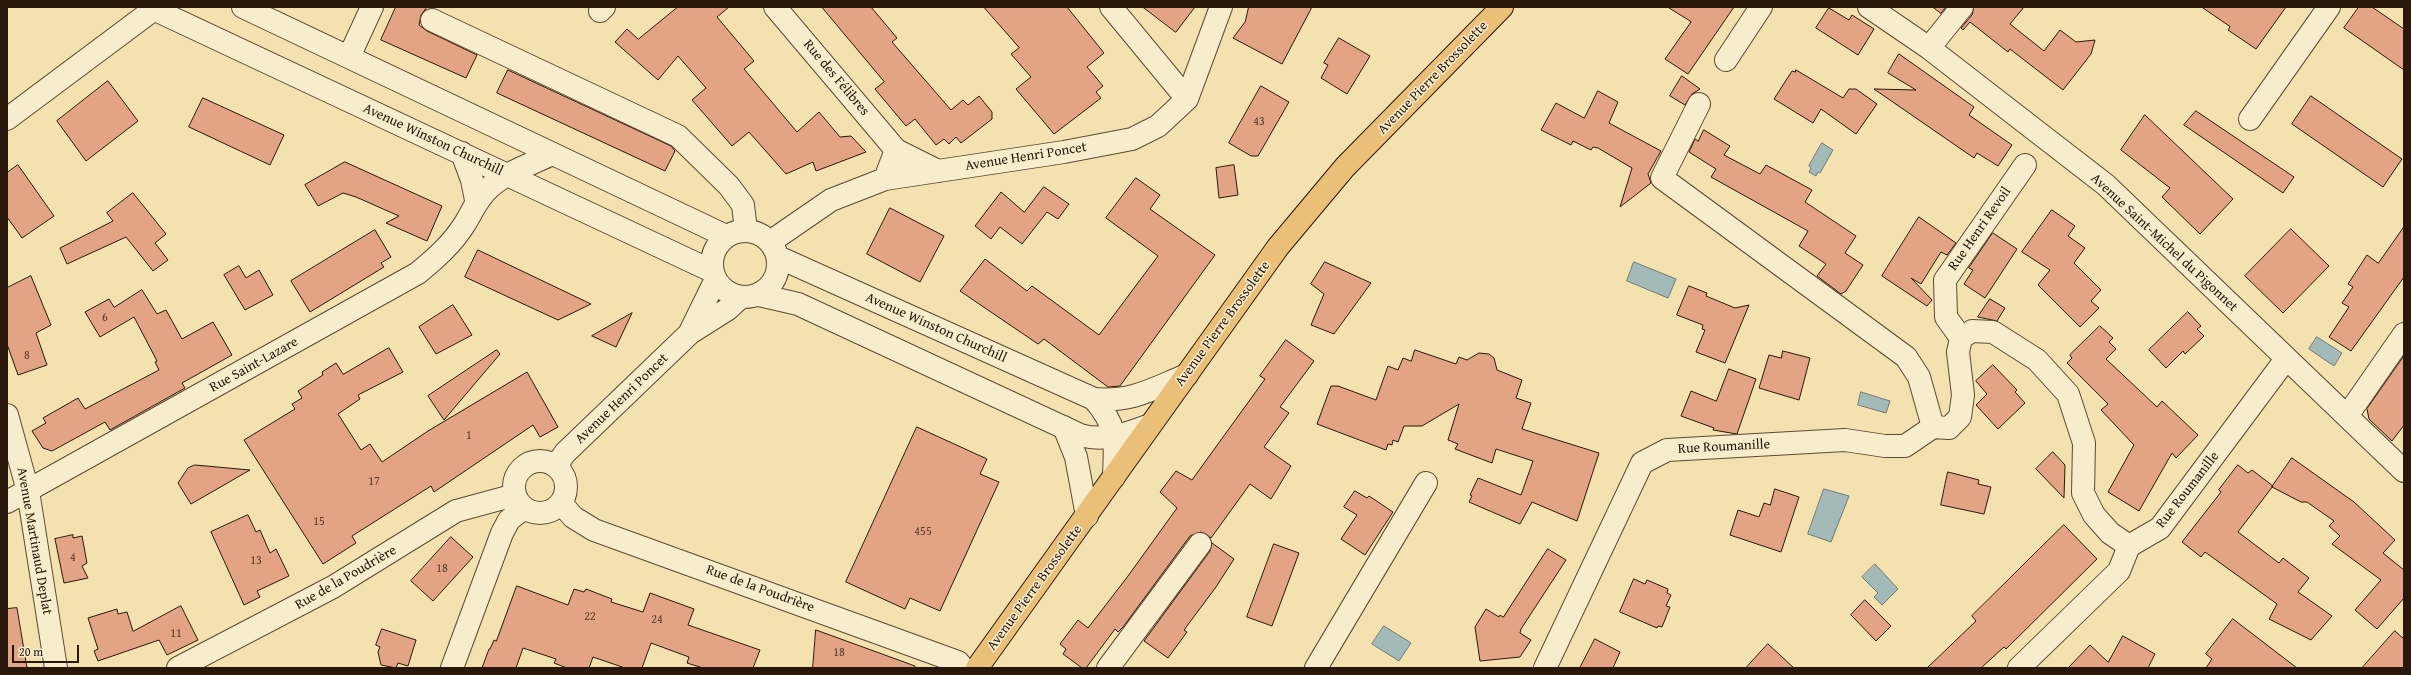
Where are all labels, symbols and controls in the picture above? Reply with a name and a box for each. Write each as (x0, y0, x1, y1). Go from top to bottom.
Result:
street label: Avenue Pierre Brossolette (1375, 18, 1491, 138)
street label: Rue des Félibres (799, 37, 873, 119)
street label: Avenue Winston Churchill (360, 100, 506, 180)
house number: 43 (1253, 115, 1265, 129)
street label: Avenue Henri Poncet (964, 139, 1088, 175)
street label: Avenue Saint-Michel du Pigonnet (2087, 170, 2241, 316)
street label: Rue Henri Revoil (1945, 184, 2015, 274)
street label: Avenue Pierre Brossolette (1172, 258, 1274, 390)
street label: Avenue Winston Churchill (863, 289, 1009, 367)
house number: 6 (102, 311, 108, 325)
street label: Rue Saint-Lazare (207, 334, 301, 396)
house number: 8 (24, 349, 30, 363)
street label: Avenue Henri Poncet (572, 350, 672, 448)
house number: 1 (466, 429, 472, 443)
street label: Rue Roumanille (1677, 436, 1771, 458)
street label: Rue Roumanille (2153, 448, 2223, 532)
street label: Avenue Martinaud Deplat (13, 466, 55, 616)
house number: 17 (368, 475, 380, 489)
house number: 15 (313, 515, 325, 529)
street label: Avenue Pierre Brossolette (984, 522, 1086, 654)
house number: 455 (914, 525, 932, 539)
street label: Rue de la Poudrière (292, 542, 400, 614)
house number: 4 (70, 551, 76, 565)
house number: 13 (250, 554, 262, 568)
house number: 18 (436, 562, 448, 576)
street label: Rue de la Poudrière (703, 562, 817, 616)
house number: 22 (584, 610, 596, 624)
house number: 24 (651, 613, 663, 627)
house number: 11 (170, 627, 182, 641)
scale bar (14, 637, 81, 663)
text: 20 m (19, 643, 43, 660)
house number: 18 (833, 646, 845, 660)

